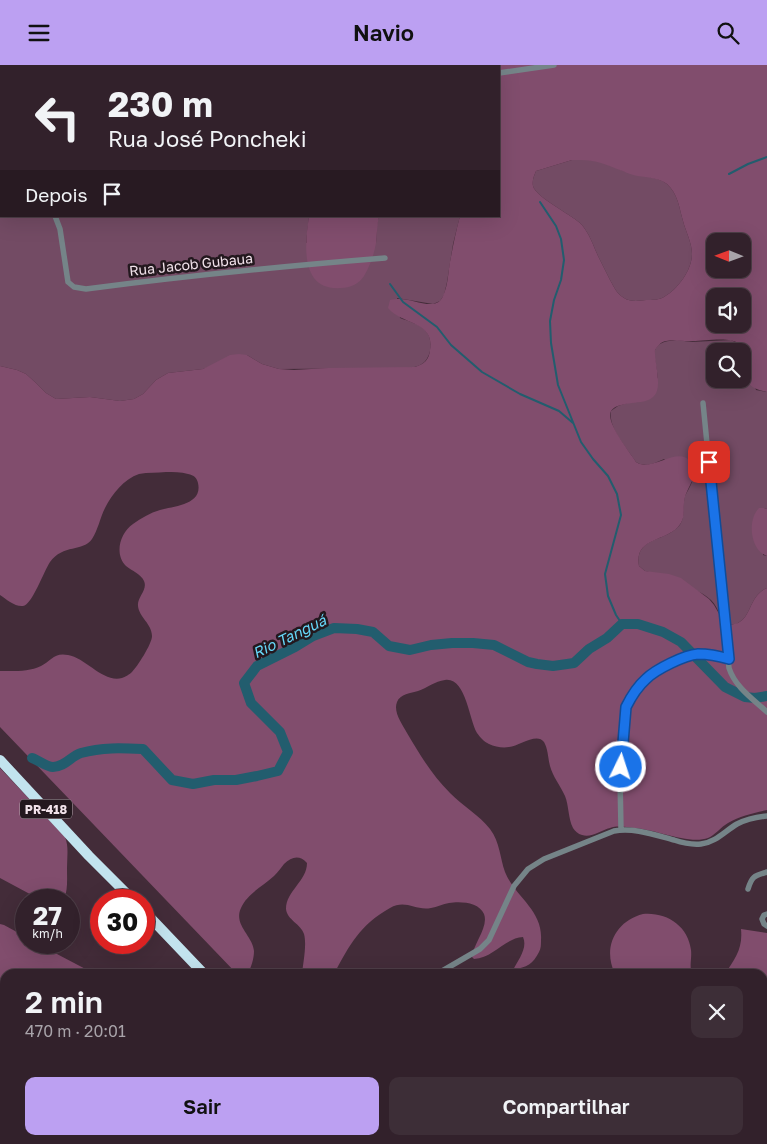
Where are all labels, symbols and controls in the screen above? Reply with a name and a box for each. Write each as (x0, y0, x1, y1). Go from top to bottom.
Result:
icon: menu (25, 19, 53, 47)
text: Navio (353, 19, 414, 46)
icon: search (714, 19, 742, 47)
text: 230 m (108, 83, 213, 125)
icon: left (25, 85, 90, 150)
text: Rua José Poncheki (108, 125, 307, 152)
icon: arrive (98, 180, 126, 208)
text: Depois (25, 183, 88, 206)
north arrow (706, 233, 751, 277)
map controls (706, 233, 751, 388)
street label: Rua Jacob Gubaua (128, 249, 254, 279)
button: sound (706, 288, 751, 333)
button: search (706, 343, 751, 388)
pin (688, 441, 730, 483)
icon: arrive (695, 448, 723, 476)
water label: Rio Tanguá (249, 610, 330, 662)
position arrow (594, 740, 646, 792)
road number: PR-418 (20, 799, 72, 819)
speed limit sign: 30 (90, 889, 155, 954)
text: 27 (33, 900, 62, 931)
text: km/h (32, 926, 63, 941)
text: 2 min (25, 984, 103, 1020)
button: close (691, 986, 743, 1038)
text: 470 m · 20:01 (25, 1021, 126, 1041)
button: Sair (25, 1077, 379, 1135)
button: Compartilhar (389, 1077, 743, 1135)

